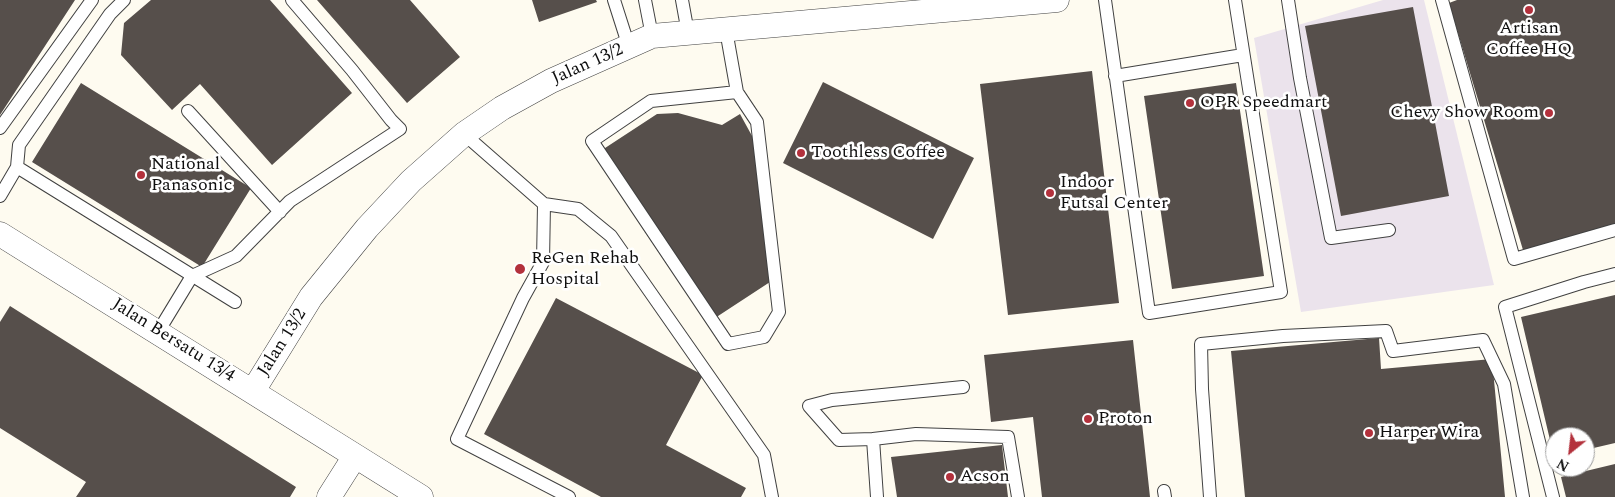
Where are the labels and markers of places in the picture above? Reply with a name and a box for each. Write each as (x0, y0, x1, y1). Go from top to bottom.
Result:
marker: Artisan Coffee HQ (1523, 4, 1535, 16)
place label: Artisan Coffee HQ (1486, 18, 1572, 60)
place label: OPR Speedmart (1200, 92, 1327, 114)
marker: OPR Speedmart (1184, 97, 1196, 109)
place label: Chevy Show Room (1390, 102, 1539, 124)
marker: Chevy Show Room (1543, 107, 1555, 119)
place label: Toothless Coffee (811, 142, 945, 164)
marker: Toothless Coffee (795, 147, 807, 159)
place label: National Panasonic (151, 154, 232, 196)
marker: National Panasonic (135, 169, 147, 181)
place label: Indoor Futsal Center (1060, 172, 1168, 214)
marker: Indoor Futsal Center (1044, 187, 1056, 199)
place label: ReGen Rehab Hospital (531, 248, 639, 290)
marker: ReGen Rehab Hospital (513, 262, 527, 276)
place label: Proton (1098, 408, 1153, 430)
marker: Proton (1082, 413, 1094, 425)
place label: Harper Wira (1379, 422, 1479, 444)
marker: Harper Wira (1363, 427, 1375, 439)
place label: Acson (960, 466, 1010, 488)
marker: Acson (944, 471, 956, 483)

